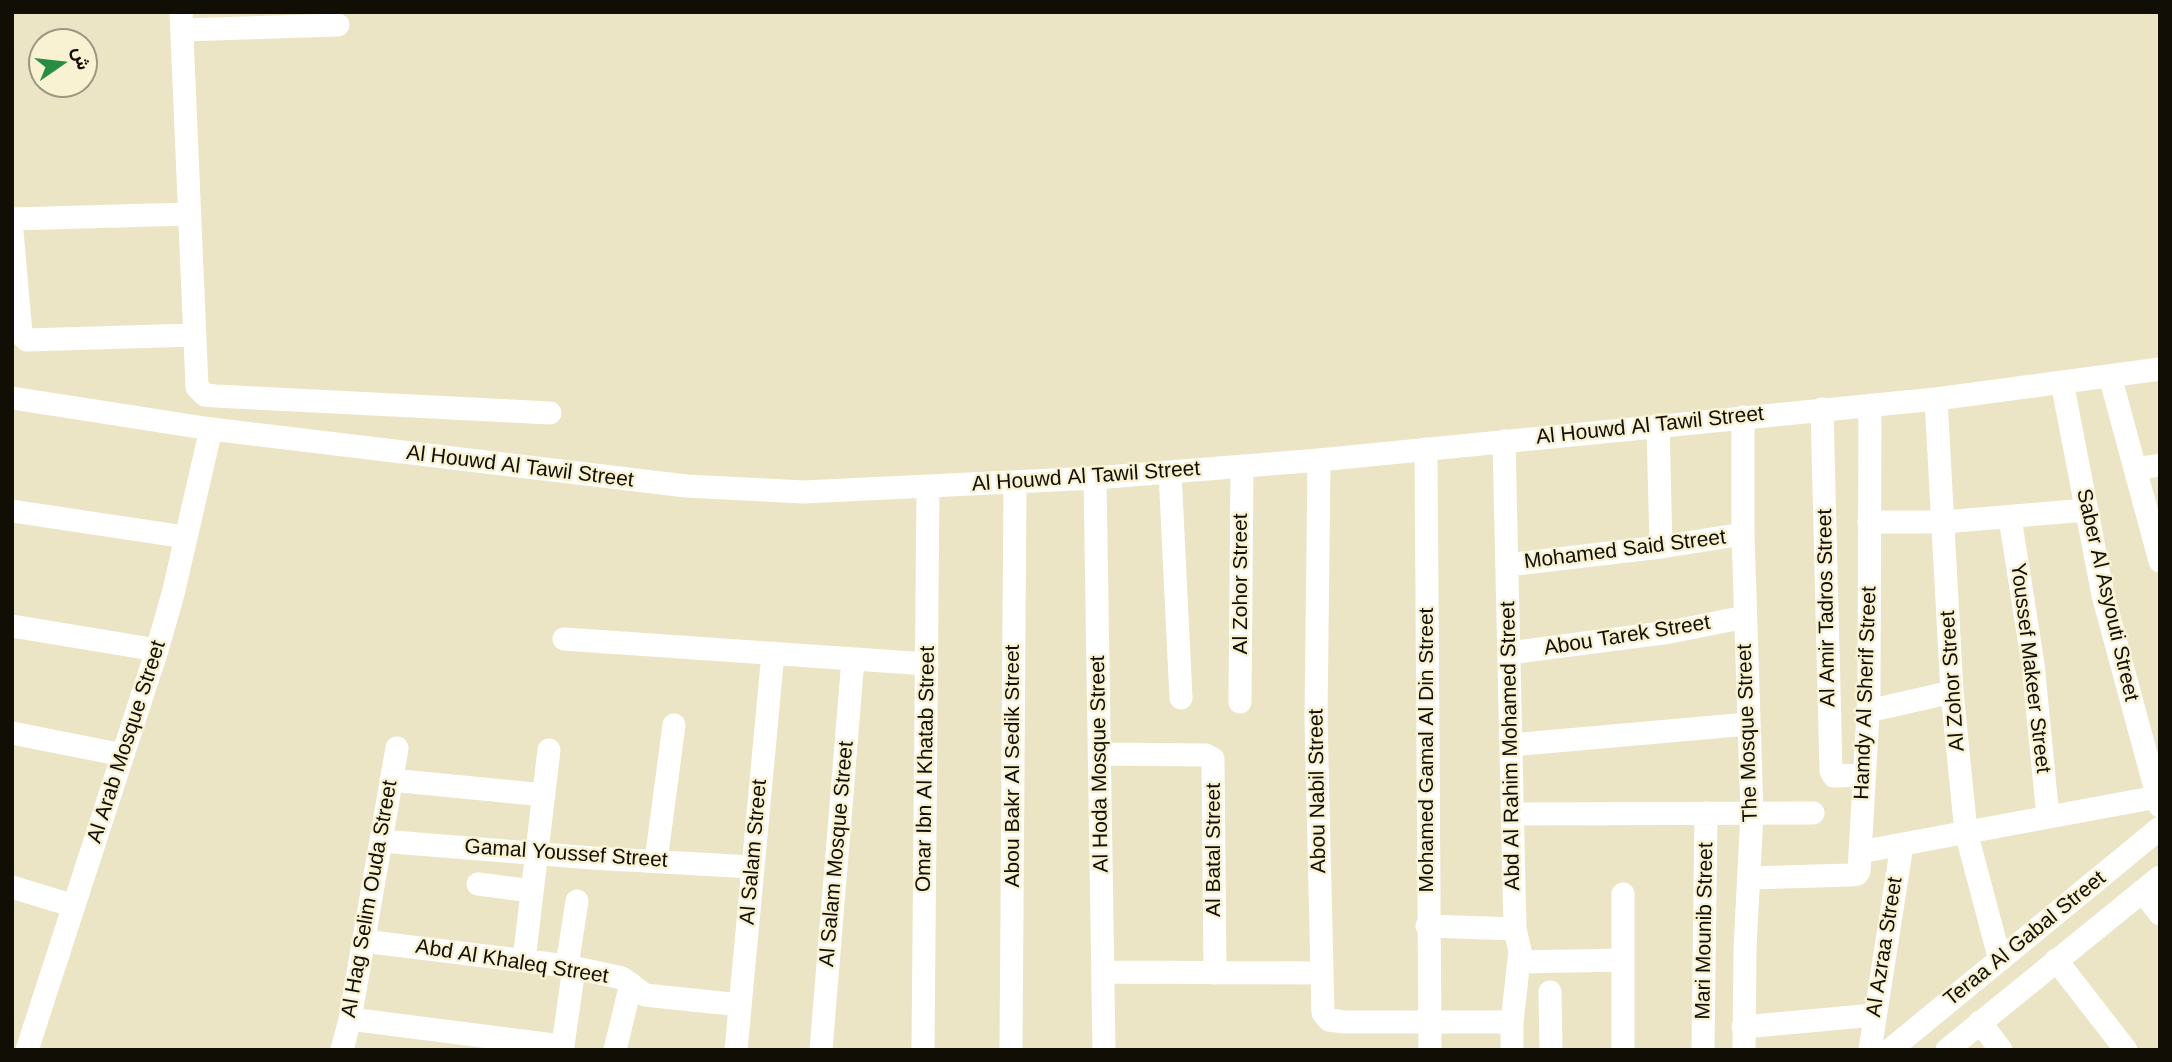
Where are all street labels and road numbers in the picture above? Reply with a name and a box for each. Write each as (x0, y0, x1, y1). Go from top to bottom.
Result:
street label: Al Houwd Al Tawil Street (1535, 402, 1765, 450)
street label: Al Houwd Al Tawil Street (405, 441, 635, 493)
street label: Al Houwd Al Tawil Street (971, 456, 1201, 498)
street label: Saber Al Asyouti Street (2070, 486, 2144, 704)
street label: Al Amir Tadros Street (1813, 509, 1841, 707)
street label: Al Zohor Street (1228, 513, 1254, 655)
street label: Mohamed Said Street (1523, 525, 1727, 575)
street label: Youssef Makeer Street (2005, 561, 2055, 775)
street label: Hamdy Al Sherif Street (1850, 586, 1882, 800)
street label: Abd Al Rahim Mohamed Street (1496, 601, 1526, 891)
street label: Mohamed Gamal Al Din Street (1414, 608, 1440, 892)
street label: Abou Tarek Street (1542, 610, 1712, 662)
street label: Al Zohor Street (1936, 610, 1970, 752)
street label: Al Arab Mosque Street (82, 638, 172, 846)
street label: The Mosque Street (1732, 643, 1764, 823)
street label: Abou Bakr Al Sedik Street (1000, 645, 1026, 887)
street label: Omar Ibn Al Khatab Street (911, 646, 941, 892)
street label: Al Hoda Mosque Street (1086, 655, 1114, 873)
street label: Abou Nabil Street (1304, 708, 1332, 874)
street label: Al Salam Mosque Street (815, 740, 859, 968)
street label: Al Hag Selim Ouda Street (337, 778, 403, 1020)
street label: Al Salam Street (735, 778, 773, 926)
street label: Al Batal Street (1201, 783, 1227, 917)
street label: Gamal Youssef Street (464, 834, 668, 874)
street label: Mari Mounib Street (1691, 842, 1719, 1020)
street label: Teraa Al Gabal Street (1939, 866, 2111, 1012)
street label: Al Azraa Street (1862, 875, 1908, 1019)
street label: Abd Al Khaleq Street (414, 934, 610, 990)

